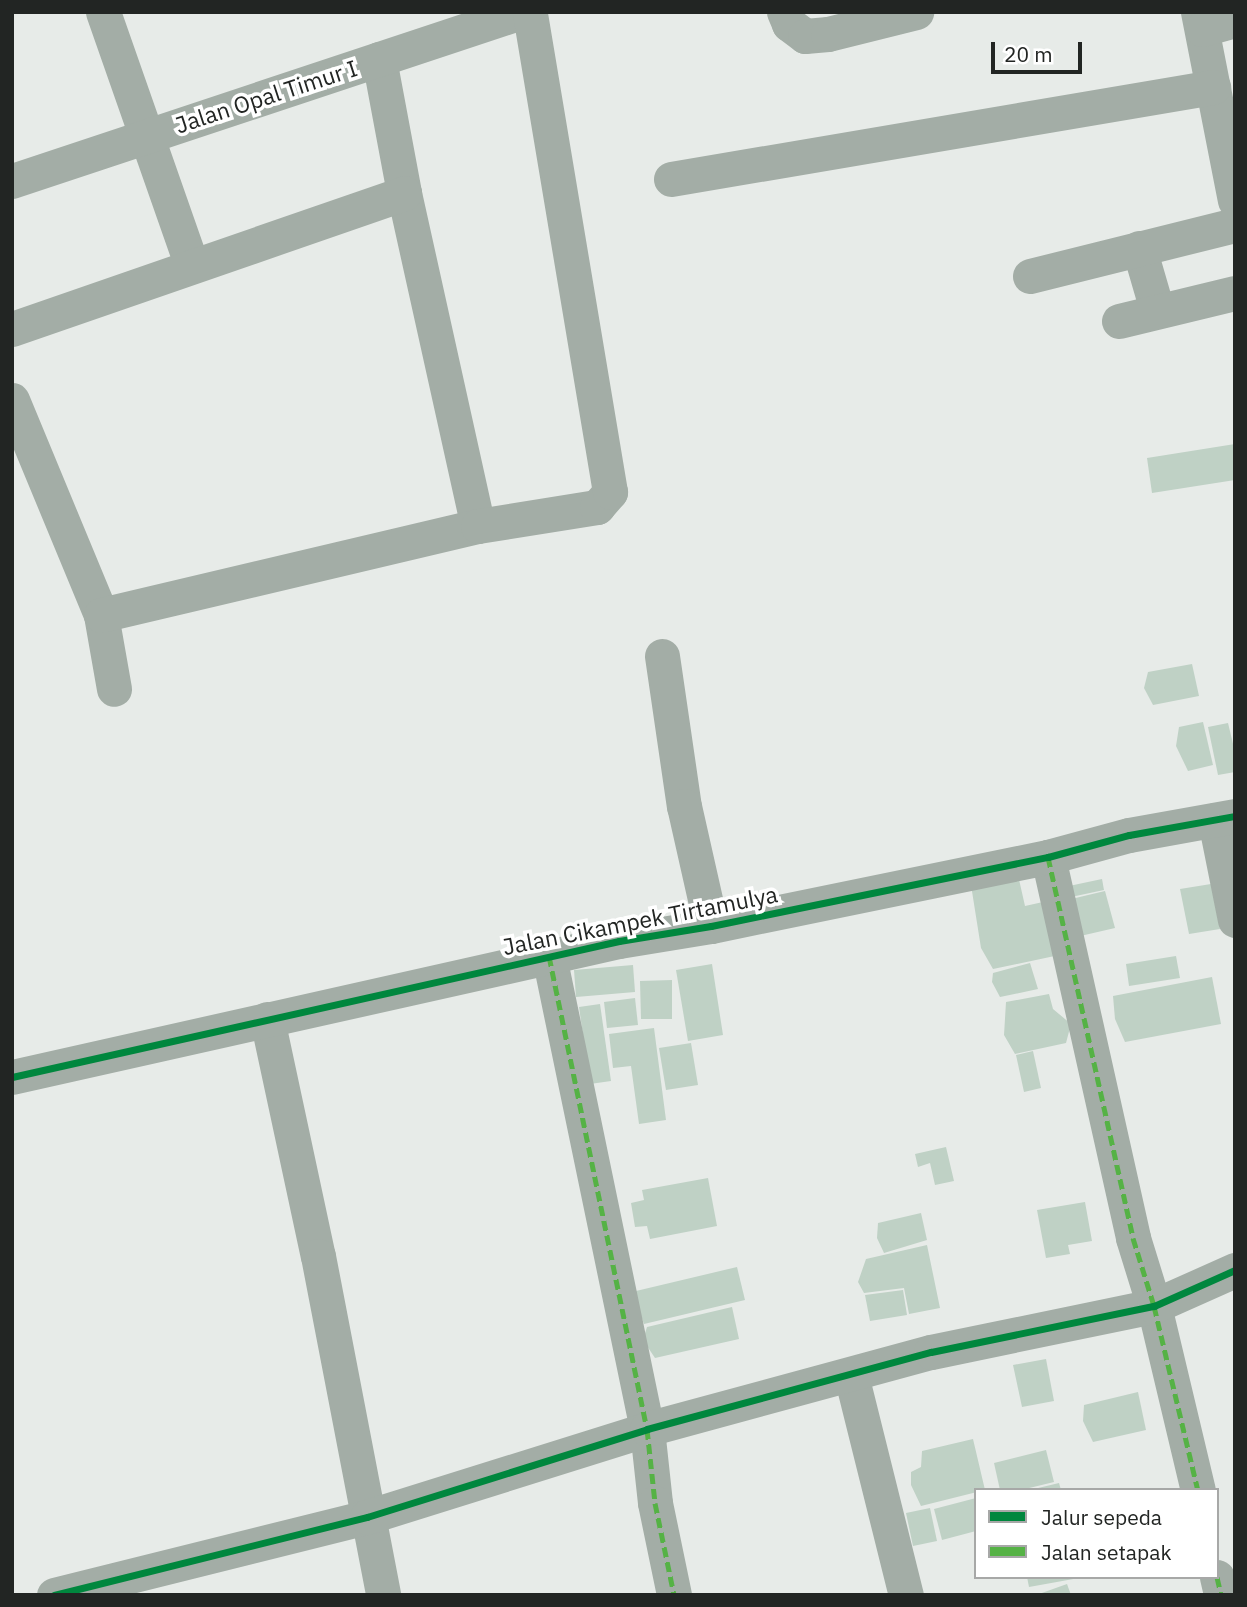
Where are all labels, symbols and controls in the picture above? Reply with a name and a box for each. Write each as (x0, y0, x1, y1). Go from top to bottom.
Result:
scale bar (995, 28, 1086, 72)
text: 20 m (1004, 40, 1053, 68)
street label: Jalan Opal Timur I (172, 54, 360, 138)
street label: Jalan Cikampek Tirtamulya (500, 880, 780, 960)
legend (974, 1488, 1219, 1579)
text: Jalur sepeda (1041, 1503, 1162, 1531)
text: Jalan setapak (1041, 1538, 1172, 1566)

